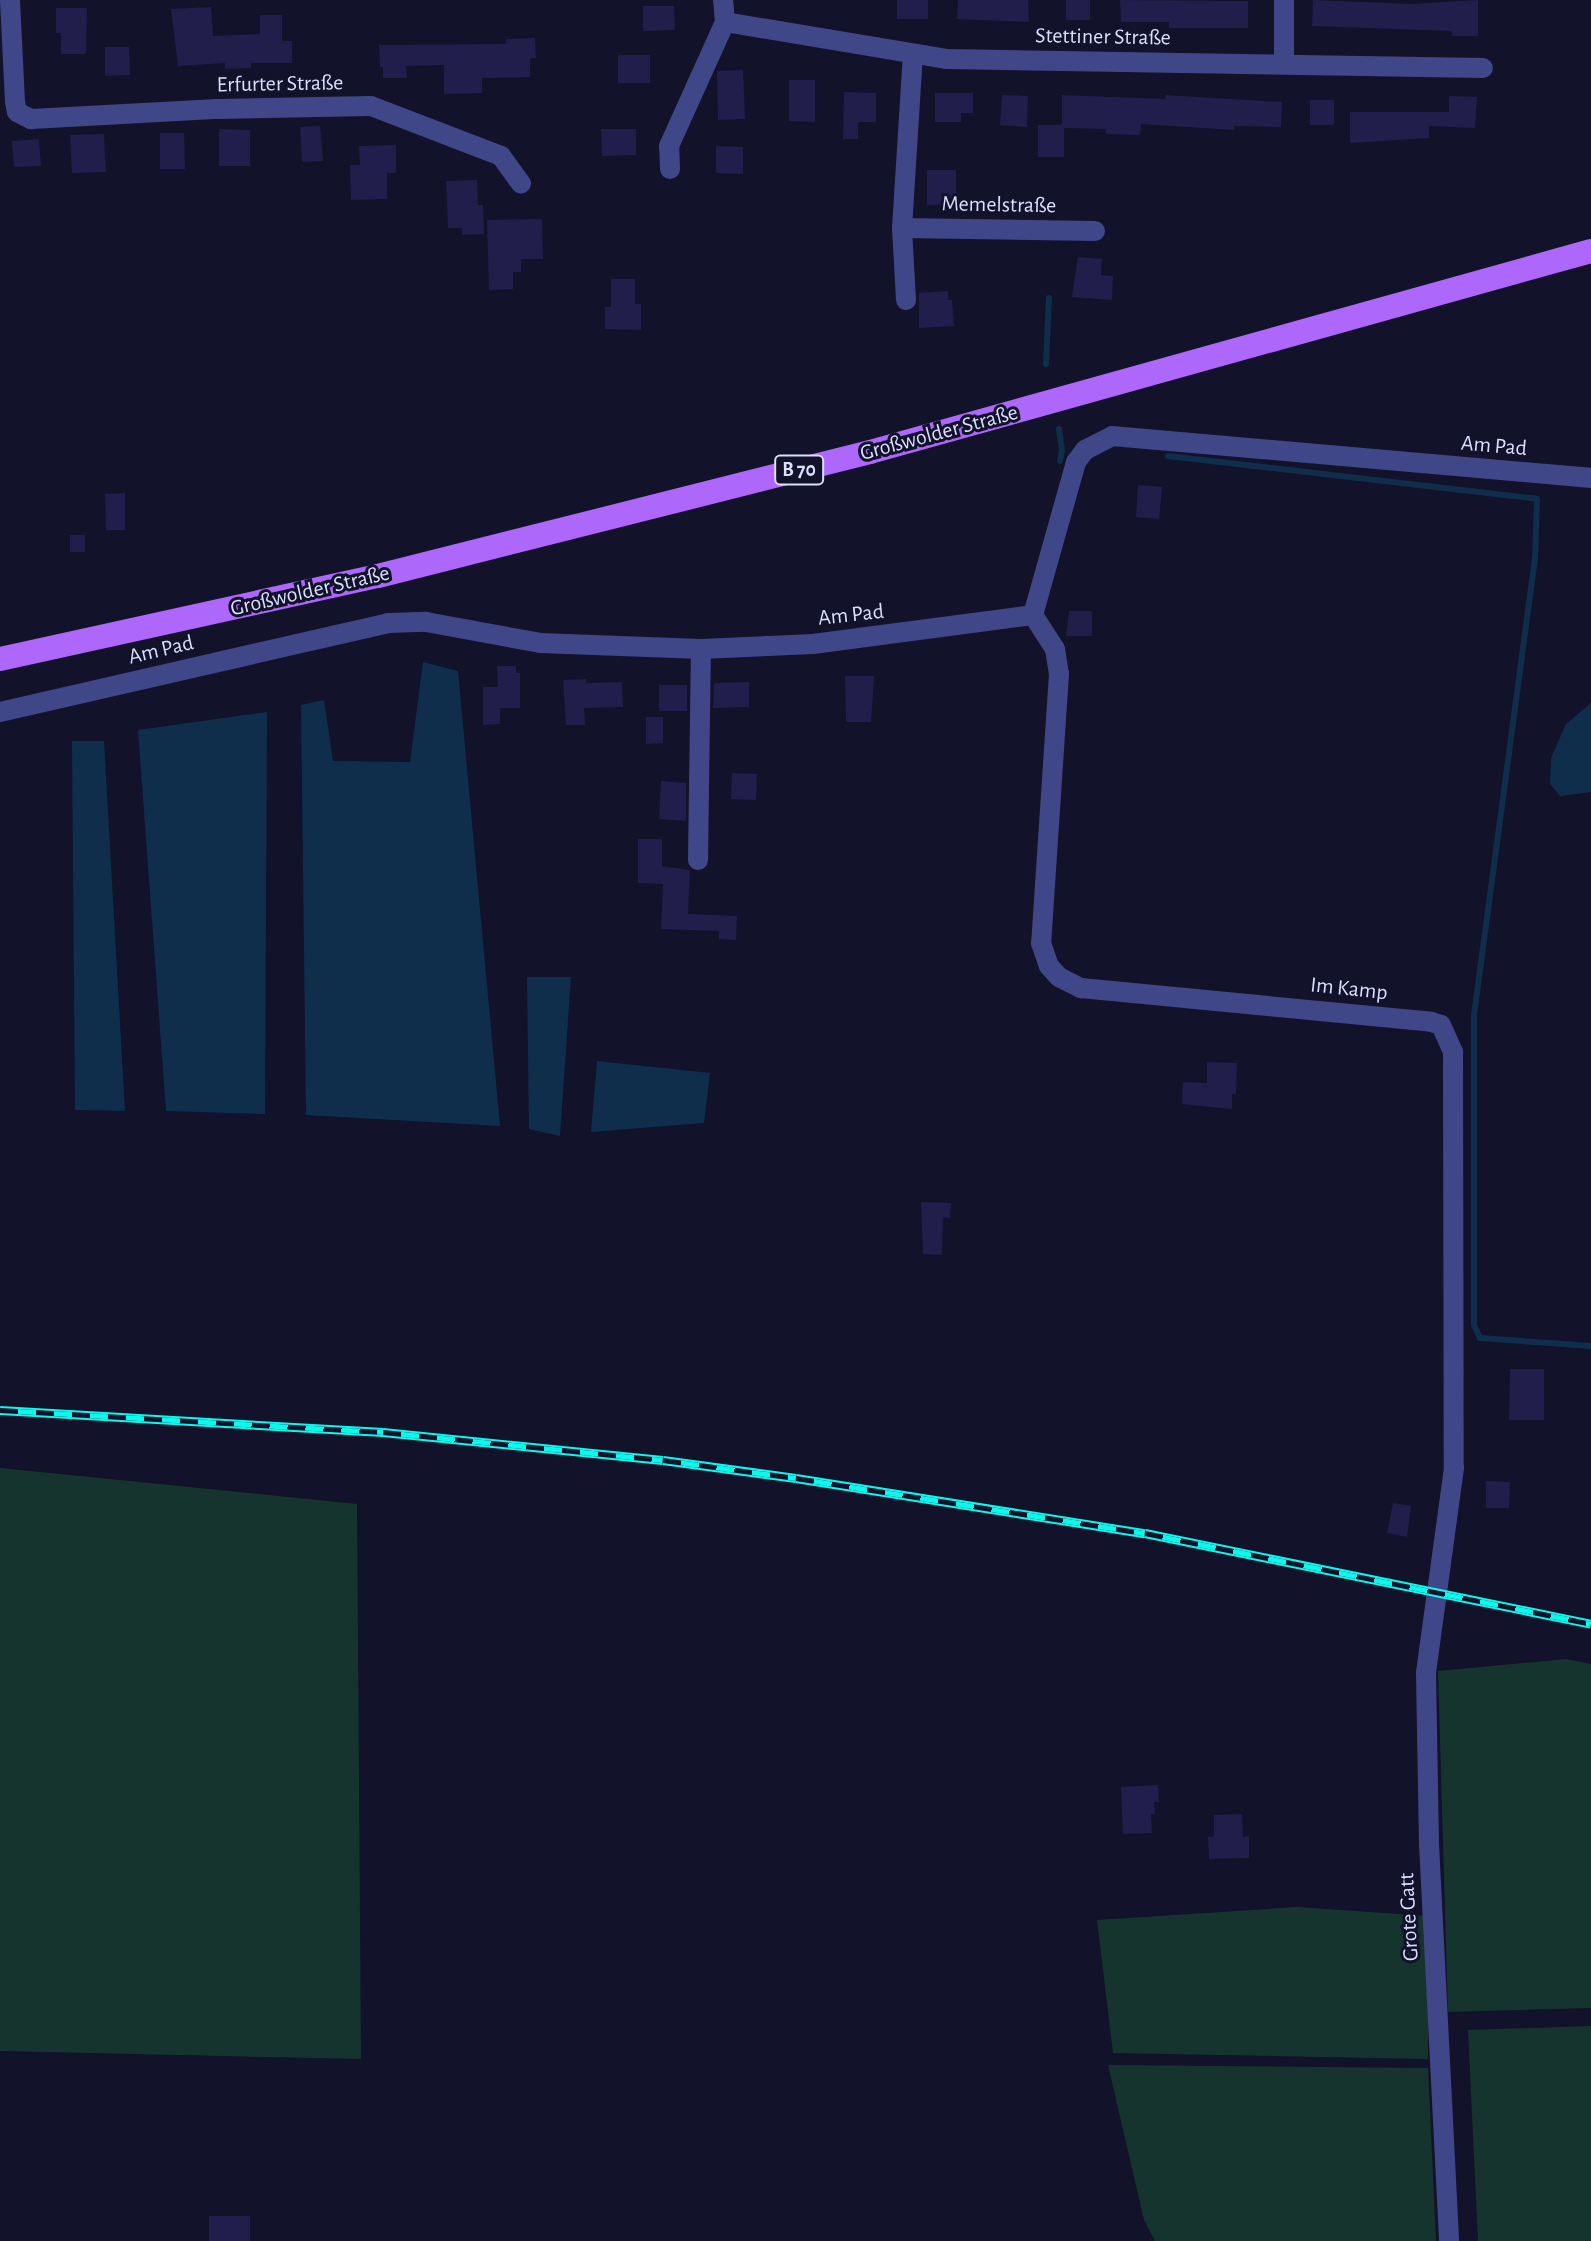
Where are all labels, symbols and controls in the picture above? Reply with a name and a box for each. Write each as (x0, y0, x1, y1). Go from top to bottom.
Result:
street label: Stettiner Straße (1035, 23, 1171, 51)
street label: Erfurter Straße (216, 70, 344, 98)
street label: Memelstraße (941, 191, 1057, 219)
street label: Großwolder Straße (857, 399, 1021, 467)
street label: Am Pad (1460, 430, 1528, 462)
road number: B 70 (773, 454, 825, 486)
street label: Großwolder Straße (228, 560, 392, 622)
street label: Am Pad (817, 598, 885, 632)
street label: Am Pad (126, 630, 196, 670)
street label: Im Kamp (1309, 972, 1389, 1006)
street label: Grote Gatt (1394, 1872, 1424, 1962)

